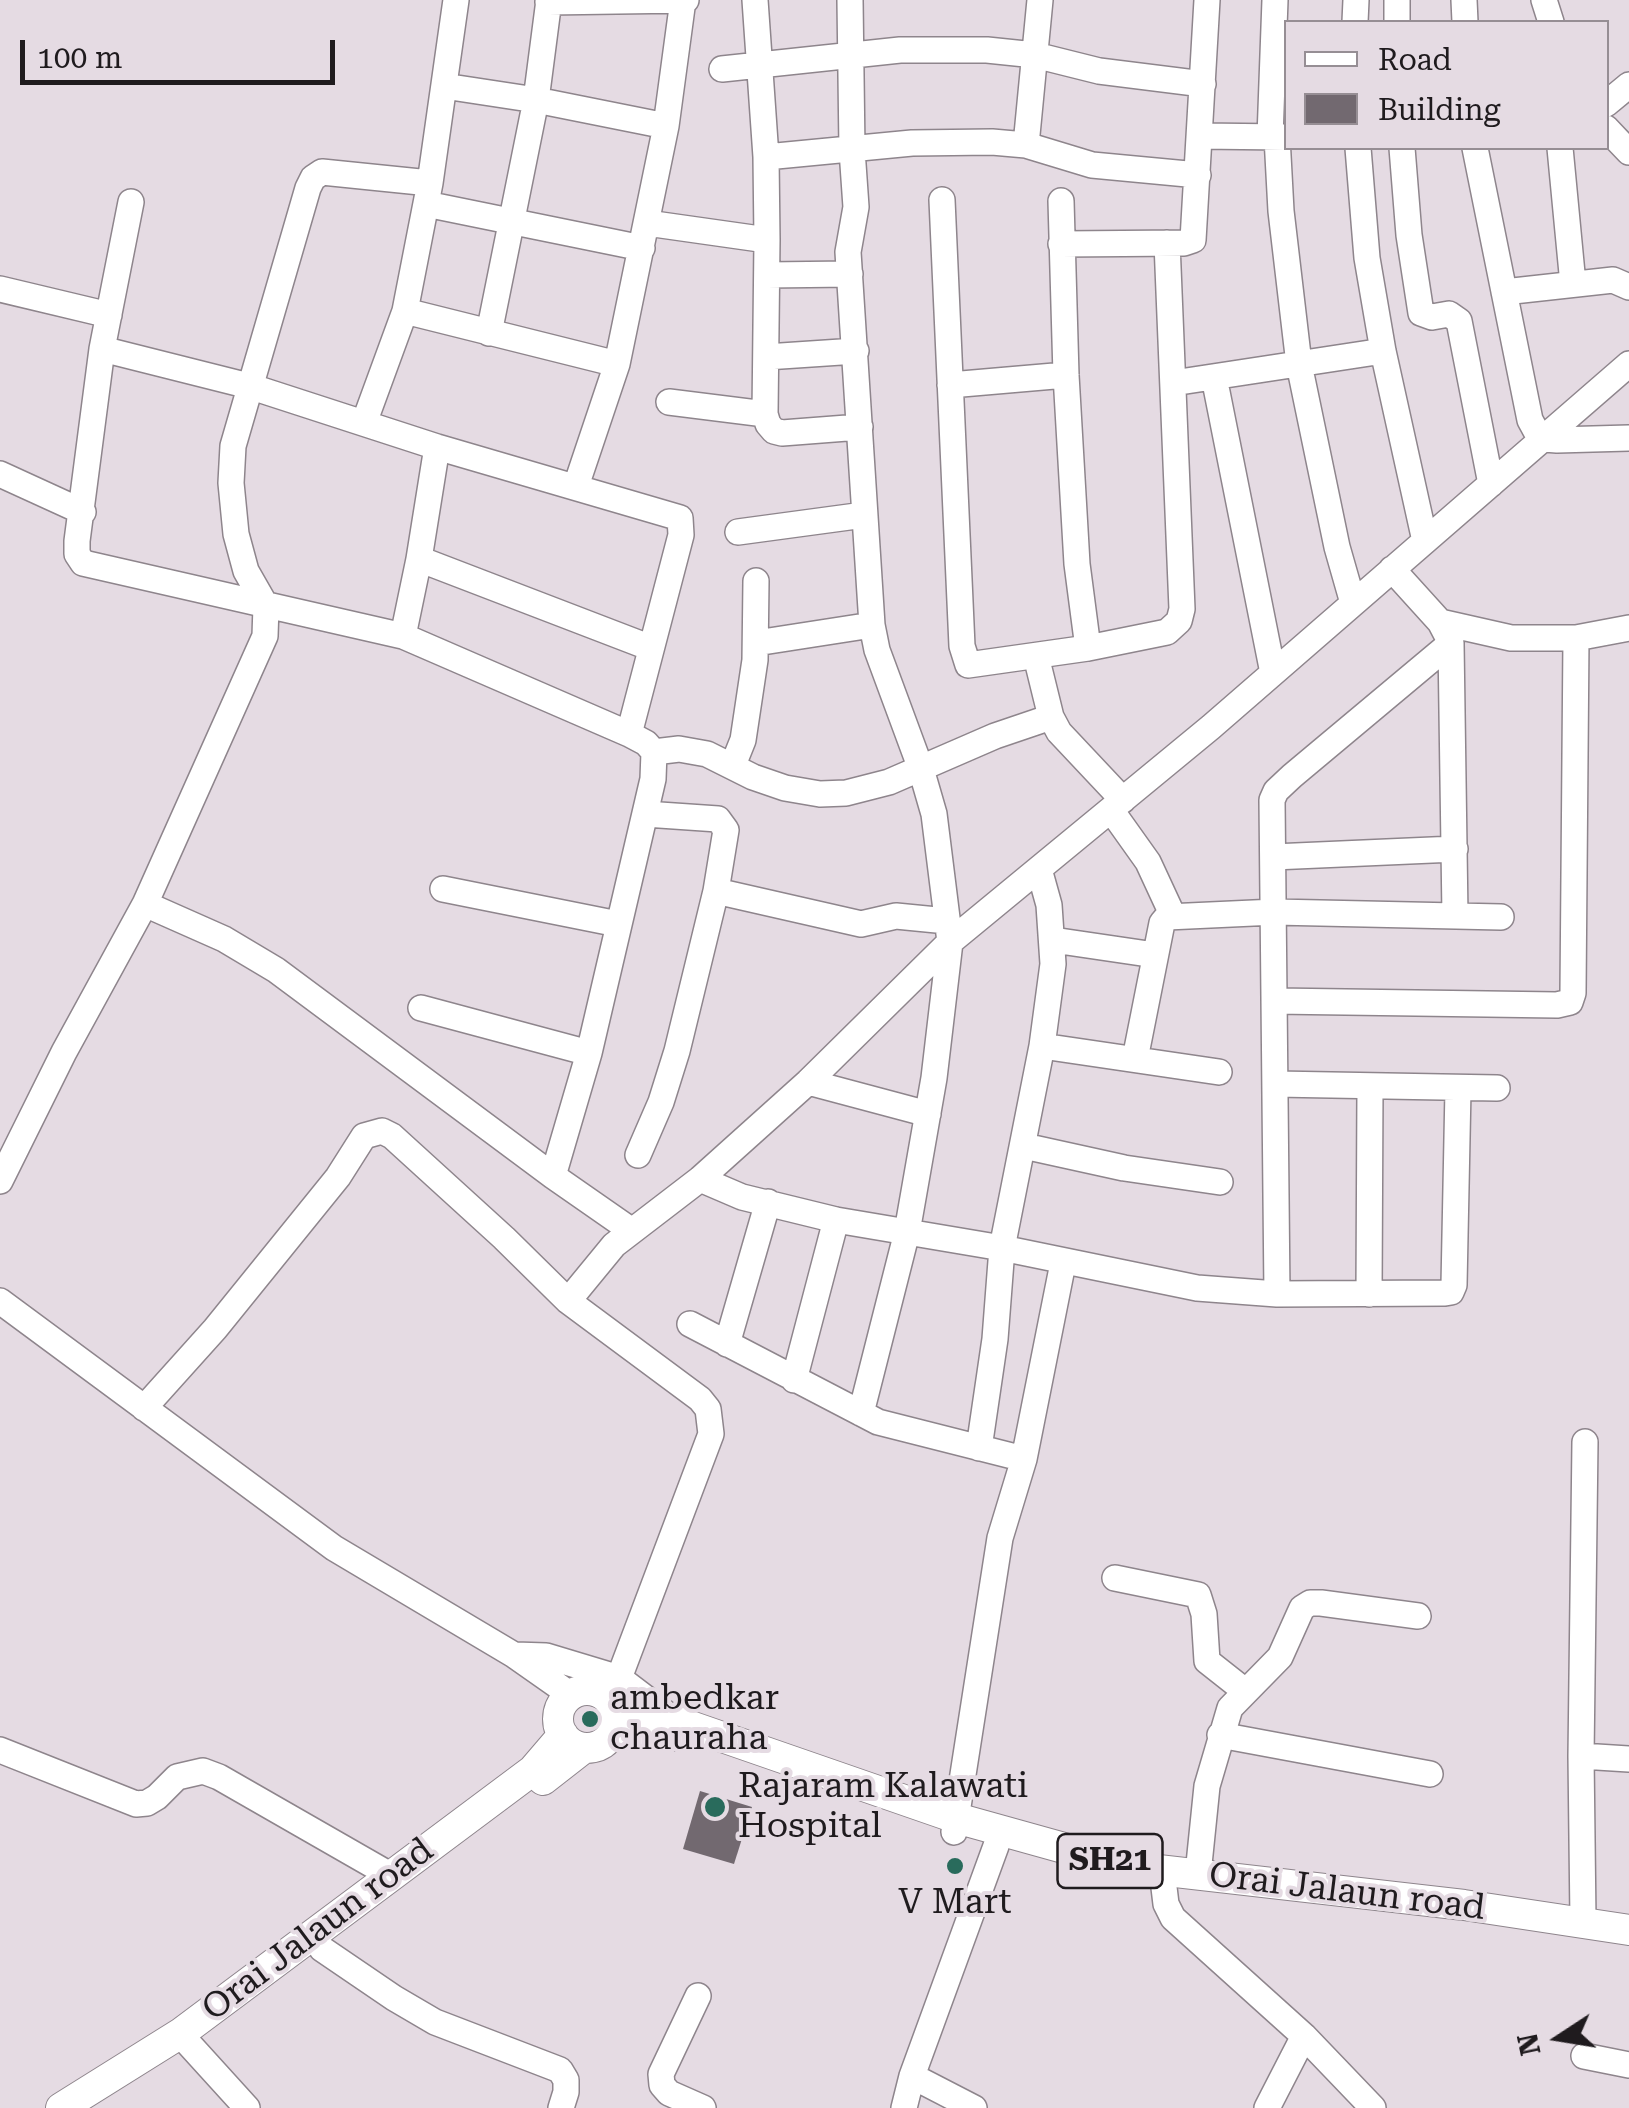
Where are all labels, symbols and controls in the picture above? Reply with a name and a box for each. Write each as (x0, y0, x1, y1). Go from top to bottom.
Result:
scale bar (25, 20, 340, 82)
legend (1284, 20, 1609, 150)
text: 100 m (37, 40, 122, 75)
text: Road (1378, 42, 1452, 77)
text: Building (1378, 92, 1501, 127)
place label: ambedkar chauraha (610, 1678, 779, 1760)
marker: ambedkar chauraha (579, 1708, 601, 1730)
place label: Rajaram Kalawati Hospital (738, 1766, 1028, 1848)
marker: Rajaram Kalawati Hospital (702, 1794, 728, 1820)
street label: Orai Jalaun road (194, 1830, 442, 2030)
road number: SH21 (1058, 1834, 1162, 1888)
street label: Orai Jalaun road (1207, 1854, 1487, 1930)
marker: V Mart (944, 1855, 966, 1877)
place label: V Mart (898, 1882, 1012, 1924)
north arrow (1509, 1988, 1609, 2088)
text: N (1511, 2030, 1548, 2058)

